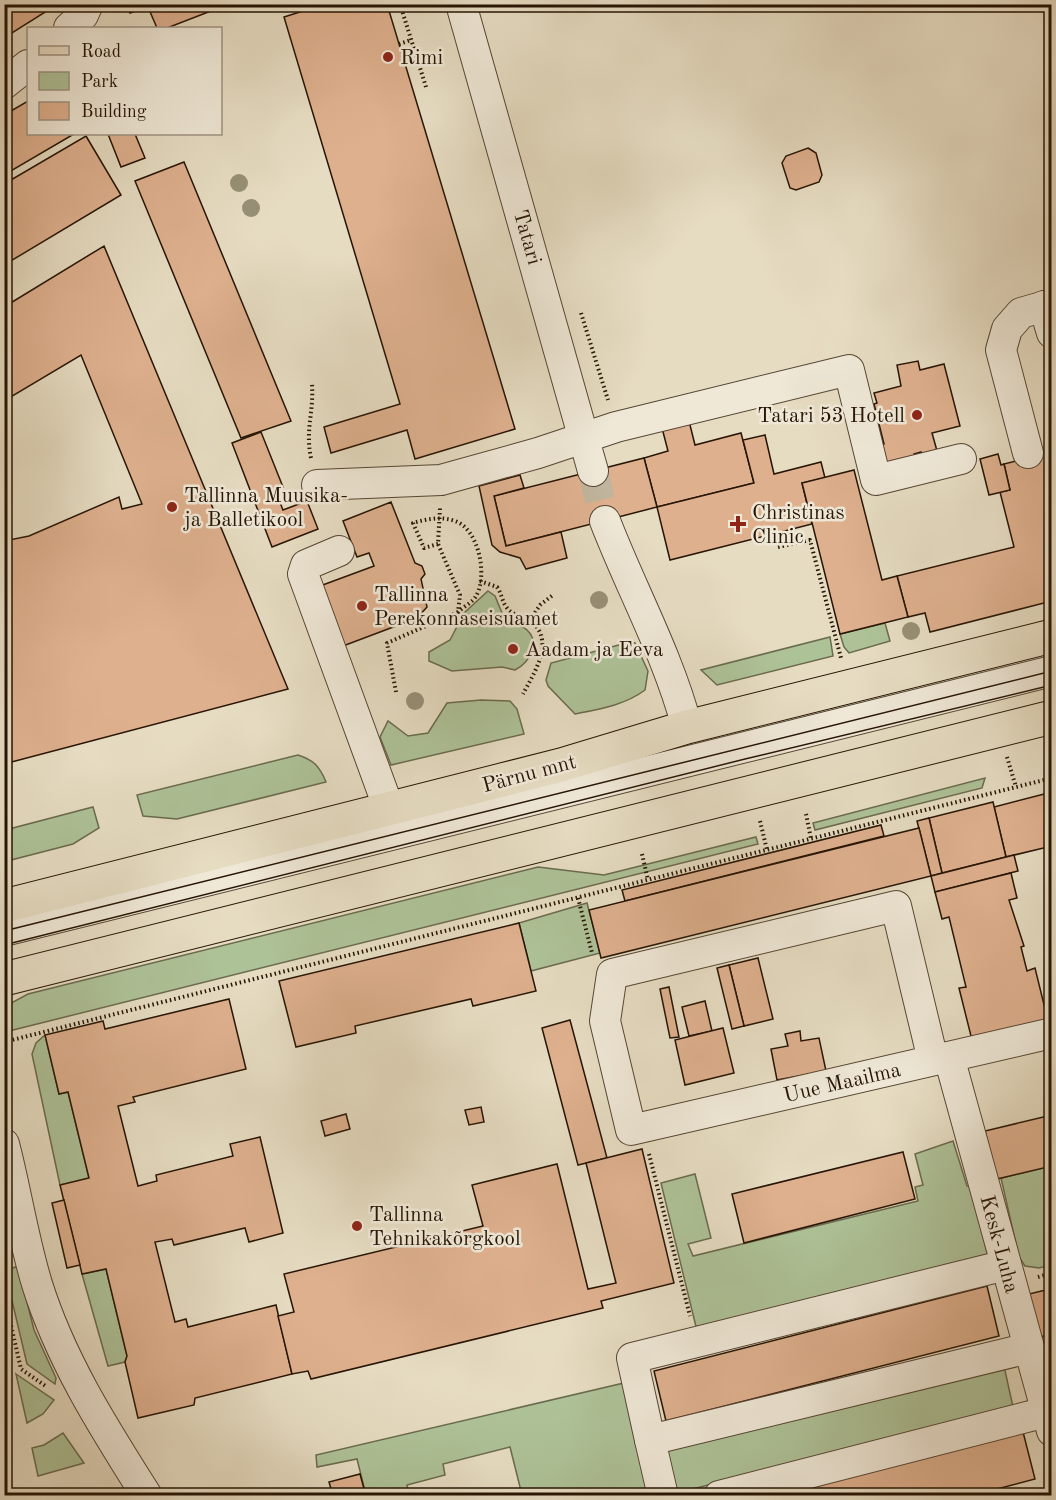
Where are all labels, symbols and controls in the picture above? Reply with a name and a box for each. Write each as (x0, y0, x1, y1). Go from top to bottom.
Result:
legend (27, 27, 222, 135)
text: Road (81, 43, 121, 61)
place label: Rimi (400, 48, 443, 69)
marker: Rimi (381, 50, 395, 64)
text: Park (81, 73, 118, 91)
text: Building (81, 103, 147, 121)
street label: Tatari (509, 207, 544, 267)
place label: Tatari 53 Hotell (757, 406, 905, 427)
marker: Tatari 53 Hotell (910, 408, 924, 422)
place label: Tallinna Muusika- ja Balletikool (183, 486, 348, 531)
marker: Tallinna Muusika- ja Balletikool (165, 500, 179, 514)
place label: Christinas Clinic (752, 503, 845, 548)
marker: Christinas Clinic (729, 515, 747, 533)
place label: Tallinna Perekonnaseisuamet (374, 585, 558, 630)
marker: Tallinna Perekonnaseisuamet (355, 599, 369, 613)
place label: Aadam ja Eeva (525, 640, 663, 661)
marker: Aadam ja Eeva (506, 642, 520, 656)
street label: Pärnu mnt (480, 752, 579, 797)
street label: Uue Maailma (782, 1060, 903, 1107)
street label: Kesk-Luha (975, 1193, 1022, 1296)
place label: Tallinna Tehnikakõrgkool (369, 1205, 521, 1250)
marker: Tallinna Tehnikakõrgkool (350, 1219, 364, 1233)

